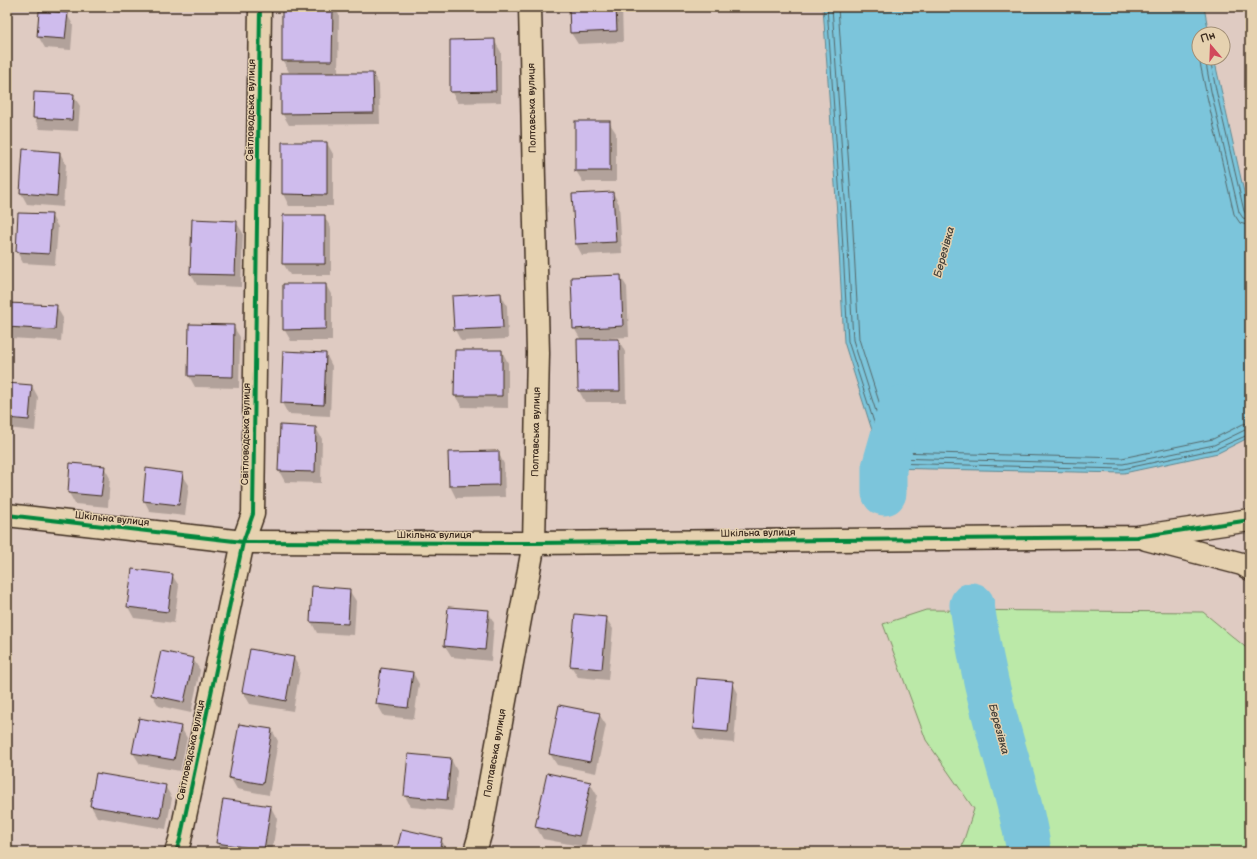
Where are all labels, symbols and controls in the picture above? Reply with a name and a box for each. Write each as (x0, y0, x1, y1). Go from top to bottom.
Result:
north arrow (1191, 26, 1231, 66)
text: Пн (1199, 28, 1217, 46)
street label: Світловодська вулиця (244, 58, 258, 161)
street label: Полтавська вулиця (525, 62, 539, 153)
water label: Березівка (931, 225, 957, 279)
street label: Світловодська вулиця (239, 382, 253, 485)
street label: Полтавська вулиця (529, 386, 543, 477)
street label: Шкільна вулиця (74, 509, 150, 529)
street label: Шкільна вулиця (720, 526, 796, 540)
street label: Шкільна вулиця (397, 529, 472, 541)
street label: Світловодська вулиця (174, 698, 208, 801)
water label: Березівка (986, 702, 1012, 756)
street label: Полтавська вулиця (481, 707, 509, 798)

